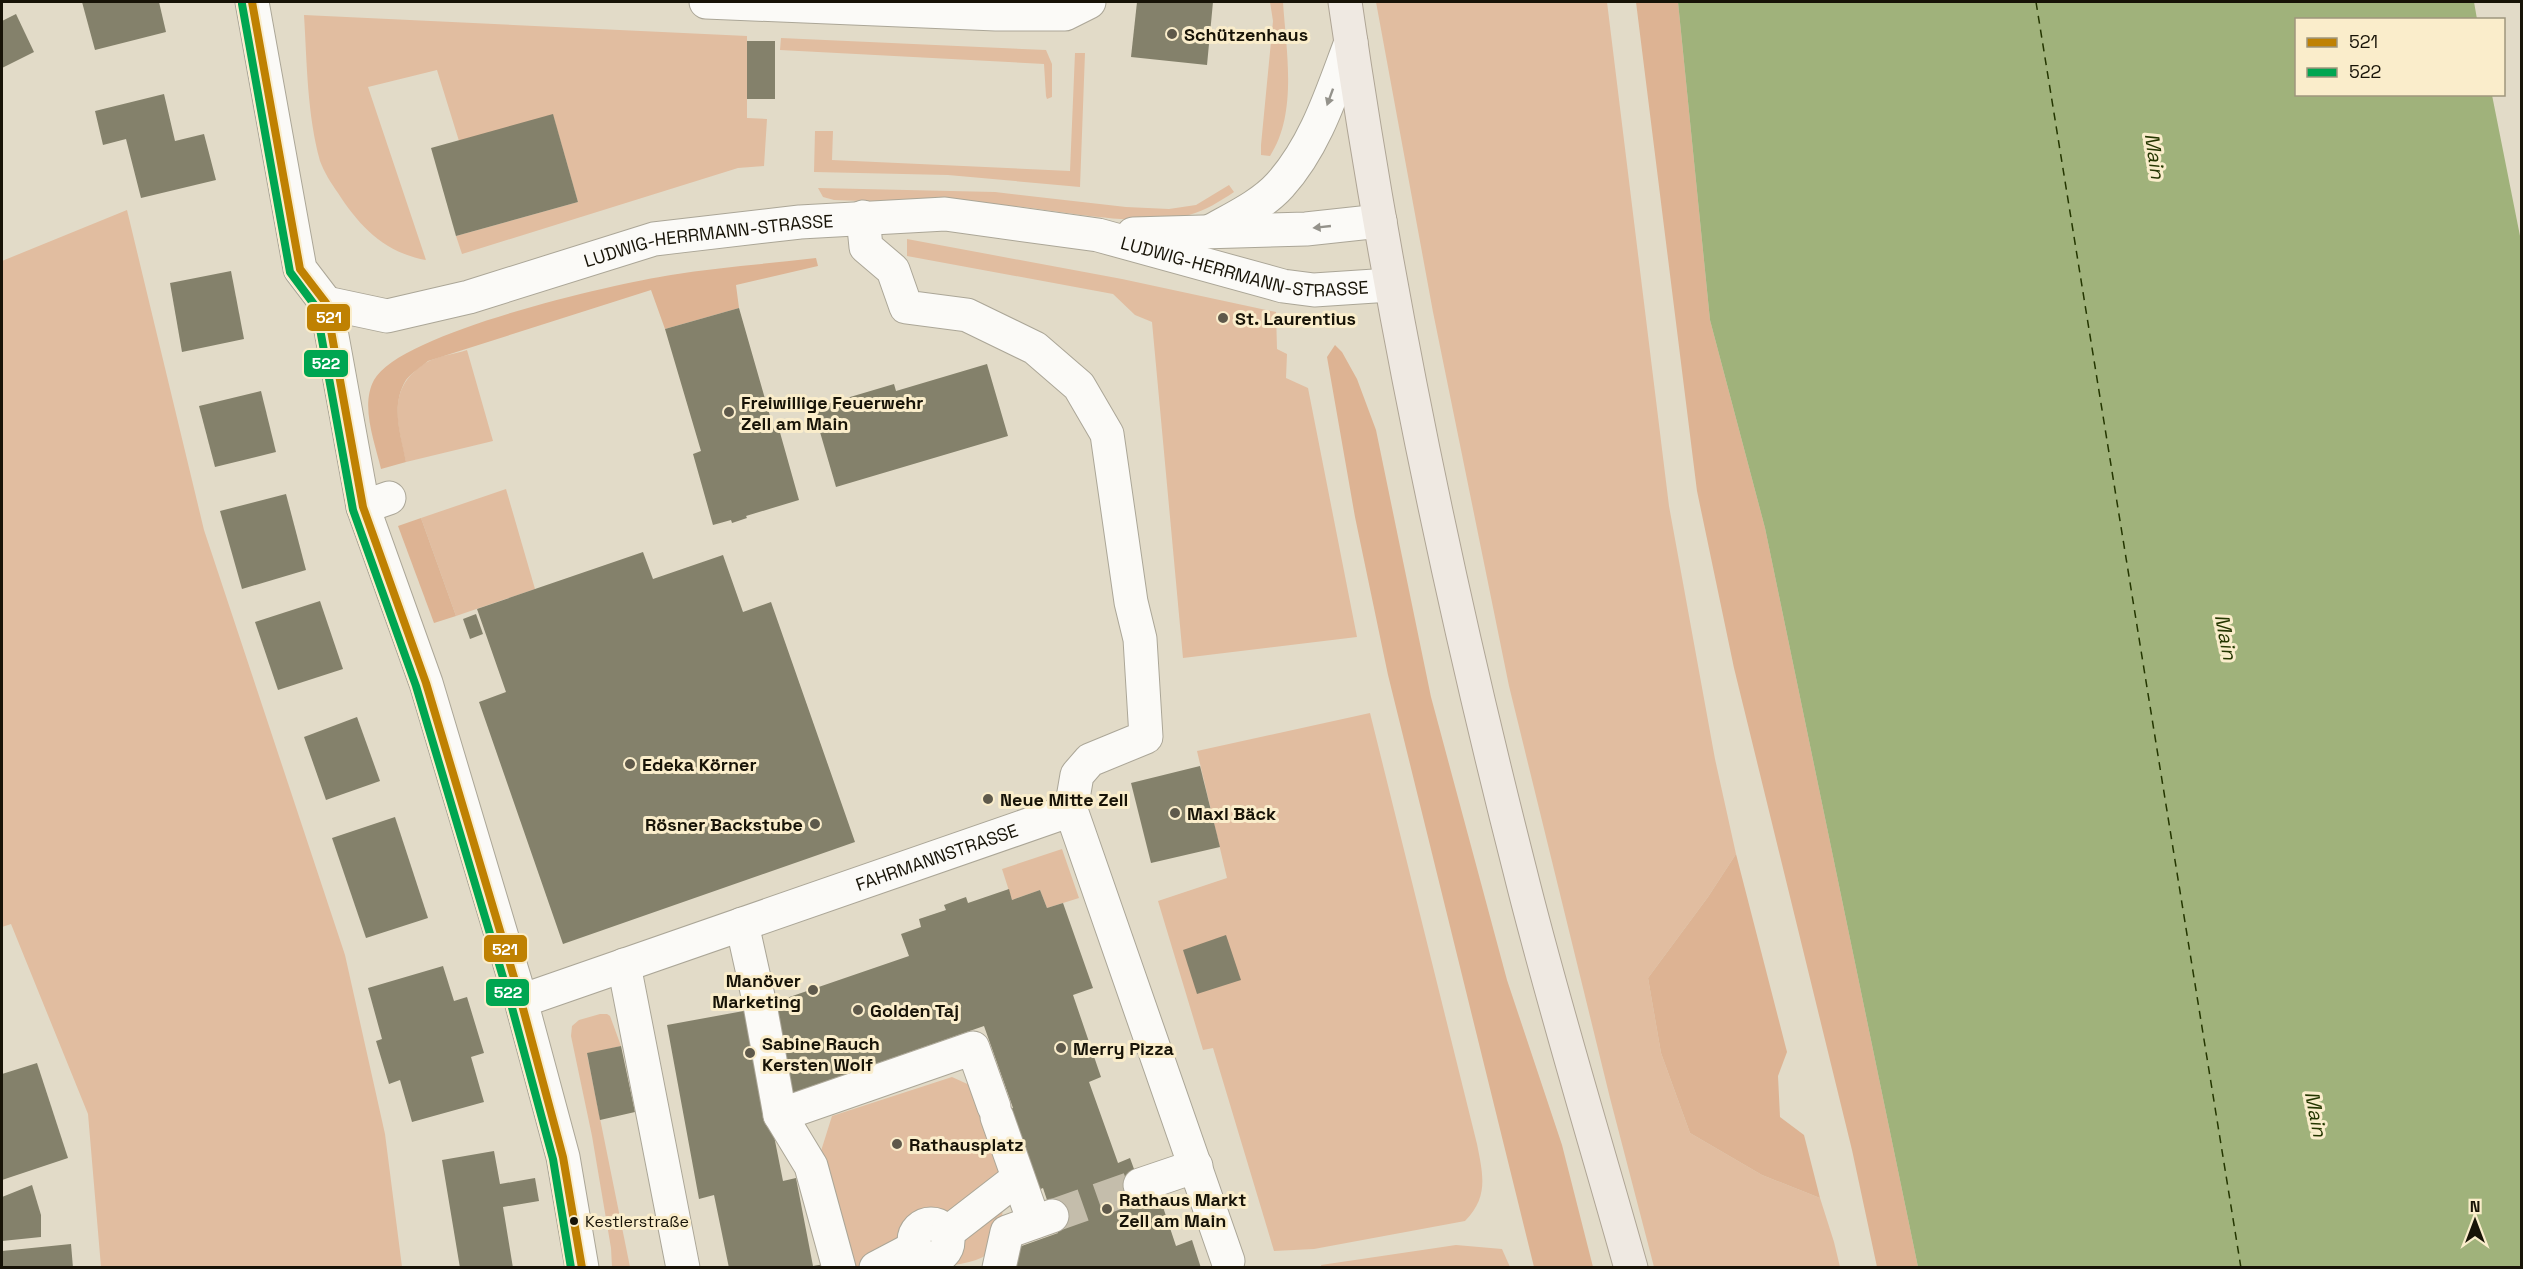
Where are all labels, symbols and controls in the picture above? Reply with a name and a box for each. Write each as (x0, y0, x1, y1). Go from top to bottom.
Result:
legend (2295, 18, 2505, 96)
place label: Schützenhaus (1184, 23, 1308, 46)
marker: Schützenhaus (1165, 27, 1179, 41)
text: 521 (2349, 30, 2378, 53)
text: 522 (2349, 60, 2381, 83)
one-way arrow (1325, 88, 1335, 106)
water label: Main (2139, 131, 2171, 181)
street label: LUDWIG-HERRMANN-STRASSE (581, 209, 834, 272)
one-way arrow (1312, 222, 1331, 232)
street label: LUDWIG-HERRMANN-STRASSE (1118, 230, 1369, 302)
line badge: 521 (306, 303, 351, 332)
text: 521 (316, 307, 342, 328)
place label: St. Laurentius (1235, 307, 1356, 330)
marker: St. Laurentius (1216, 311, 1230, 325)
line badge: 522 (303, 349, 349, 378)
text: 522 (312, 353, 340, 374)
place label: Freiwillige Feuerwehr Zell am Main (741, 391, 924, 435)
marker: Freiwillige Feuerwehr Zell am Main (722, 405, 736, 419)
water label: Main (2209, 612, 2243, 663)
place label: Edeka Körner (642, 753, 757, 776)
marker: Edeka Körner (623, 757, 637, 771)
place label: Neue Mitte Zell (1000, 788, 1128, 811)
marker: Neue Mitte Zell (981, 792, 995, 806)
place label: Maxl Bäck (1187, 802, 1276, 825)
marker: Maxl Bäck (1168, 806, 1182, 820)
place label: Rösner Backstube (645, 813, 803, 836)
marker: Rösner Backstube (808, 817, 822, 831)
street label: FAHRMANNSTRASSE (852, 818, 1021, 895)
line badge: 521 (483, 934, 528, 963)
text: 521 (492, 939, 518, 960)
place label: Manöver Marketing (712, 969, 801, 1013)
line badge: 522 (485, 978, 530, 1007)
text: 522 (494, 982, 522, 1003)
marker: Manöver Marketing (806, 983, 820, 997)
place label: Golden Taj (870, 999, 959, 1022)
marker: Golden Taj (851, 1003, 865, 1017)
place label: Sabine Rauch Kersten Wolf (762, 1032, 880, 1076)
place label: Merry Pizza (1073, 1037, 1174, 1060)
marker: Merry Pizza (1054, 1041, 1068, 1055)
marker: Sabine Rauch Kersten Wolf (743, 1046, 757, 1060)
water label: Main (2299, 1089, 2333, 1140)
place label: Rathausplatz (909, 1133, 1024, 1156)
marker: Rathausplatz (890, 1137, 904, 1151)
place label: Rathaus Markt Zell am Main (1119, 1188, 1246, 1232)
north arrow (2445, 1191, 2505, 1251)
text: N (2470, 1196, 2480, 1217)
marker: Rathaus Markt Zell am Main (1100, 1202, 1114, 1216)
place label: Kestlerstraße (585, 1211, 689, 1232)
marker: Kestlerstraße (568, 1215, 580, 1227)

